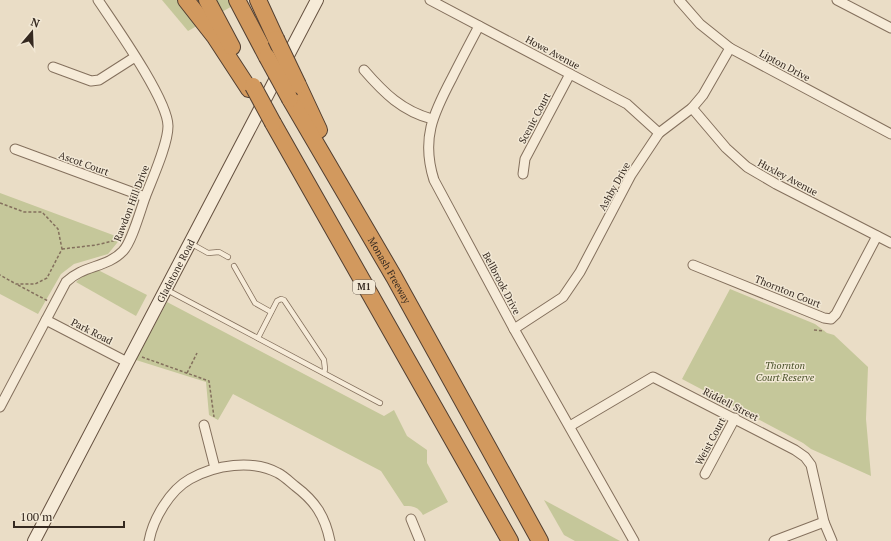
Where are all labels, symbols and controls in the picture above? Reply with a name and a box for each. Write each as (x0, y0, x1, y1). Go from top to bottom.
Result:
north arrow (12, 12, 52, 52)
text: N (29, 15, 42, 31)
street label: Howe Avenue (523, 33, 582, 72)
street label: Lipton Drive (757, 47, 812, 84)
street label: Scenic Court (516, 90, 553, 146)
street label: Ascot Court (57, 148, 111, 179)
street label: Huxley Avenue (756, 156, 820, 199)
street label: Ashby Drive (596, 160, 633, 213)
street label: Rawdon Hill Drive (111, 163, 152, 243)
street label: Monash Freeway (365, 235, 414, 307)
street label: Gladstone Road (154, 237, 198, 305)
street label: Bellbrook Drive (480, 250, 523, 317)
street label: Thornton Court (753, 272, 823, 311)
road number: M1 (353, 280, 375, 294)
street label: Park Road (69, 315, 115, 348)
park label: Thornton Court Reserve (756, 359, 815, 384)
street label: Riddell Street (701, 385, 761, 424)
street label: Weist Court (692, 415, 729, 467)
scale bar (14, 503, 124, 529)
text: 100 m (20, 509, 53, 524)

